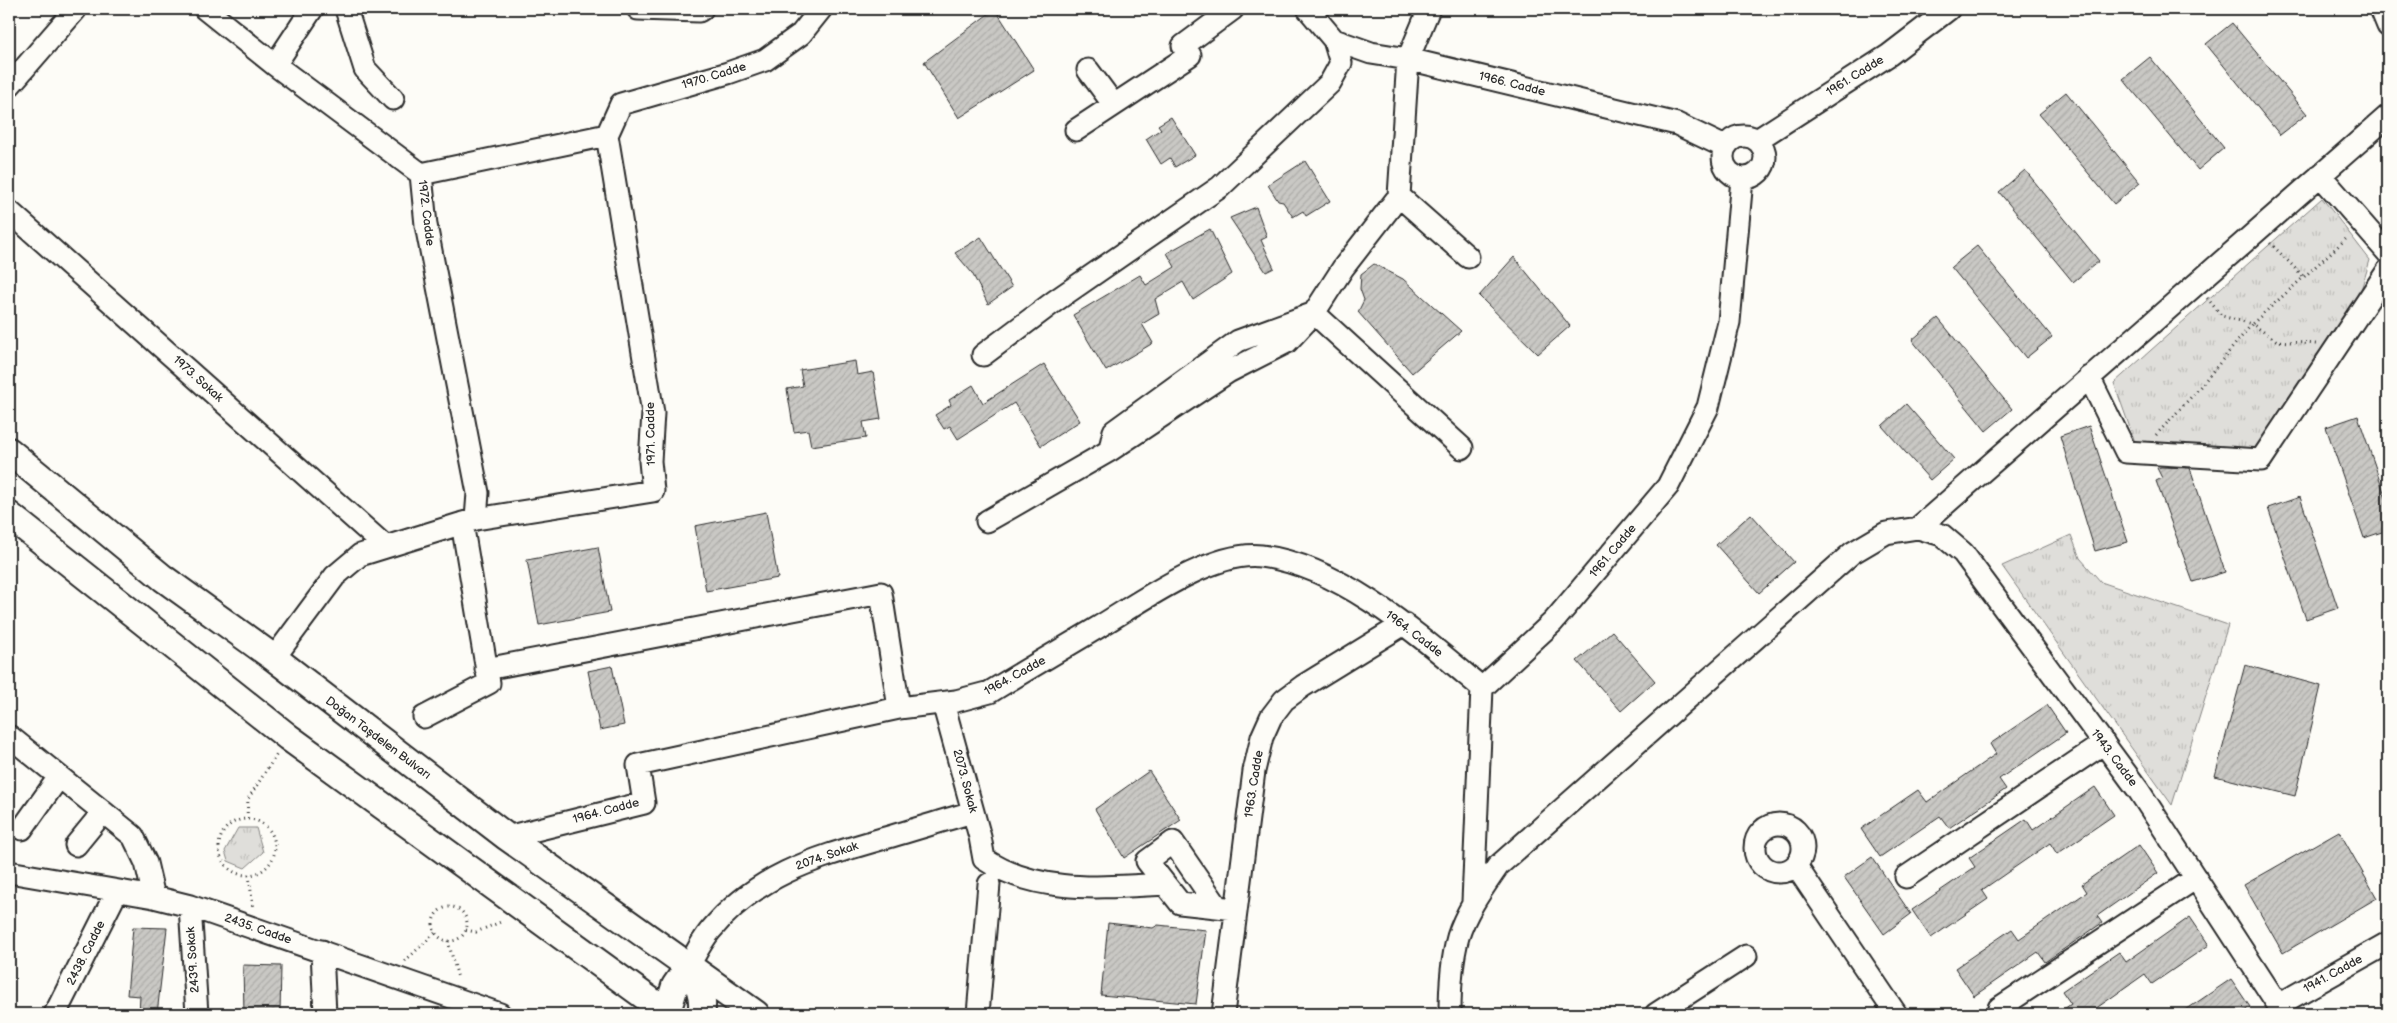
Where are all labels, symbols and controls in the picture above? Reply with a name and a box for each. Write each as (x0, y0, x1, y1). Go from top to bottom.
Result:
street label: 1961. Cadde (1823, 52, 1887, 100)
street label: 1970. Cadde (680, 59, 748, 93)
street label: 1966. Cadde (1477, 68, 1547, 100)
street label: 1972. Cadde (415, 179, 437, 247)
street label: 1973. Sokak (170, 352, 226, 406)
street label: 1971. Cadde (643, 402, 659, 466)
street label: 1961. Cadde (1586, 521, 1640, 581)
street label: 1964. Cadde (1382, 608, 1446, 660)
street label: 1964. Cadde (982, 653, 1048, 699)
street label: Doğan Taşdelen Bulvarı (322, 693, 434, 783)
street label: 1943. Cadde (2088, 726, 2140, 790)
street label: 2073. Sokak (949, 748, 981, 815)
street label: 1963. Cadde (1241, 749, 1267, 819)
street label: 1964. Cadde (571, 795, 641, 827)
street label: 2074. Sokak (794, 838, 860, 874)
street label: 2435. Cadde (222, 910, 294, 948)
street label: 2438. Cadde (63, 918, 109, 988)
street label: 2439. Sokak (183, 926, 203, 994)
street label: 1941. Cadde (2301, 952, 2365, 996)

